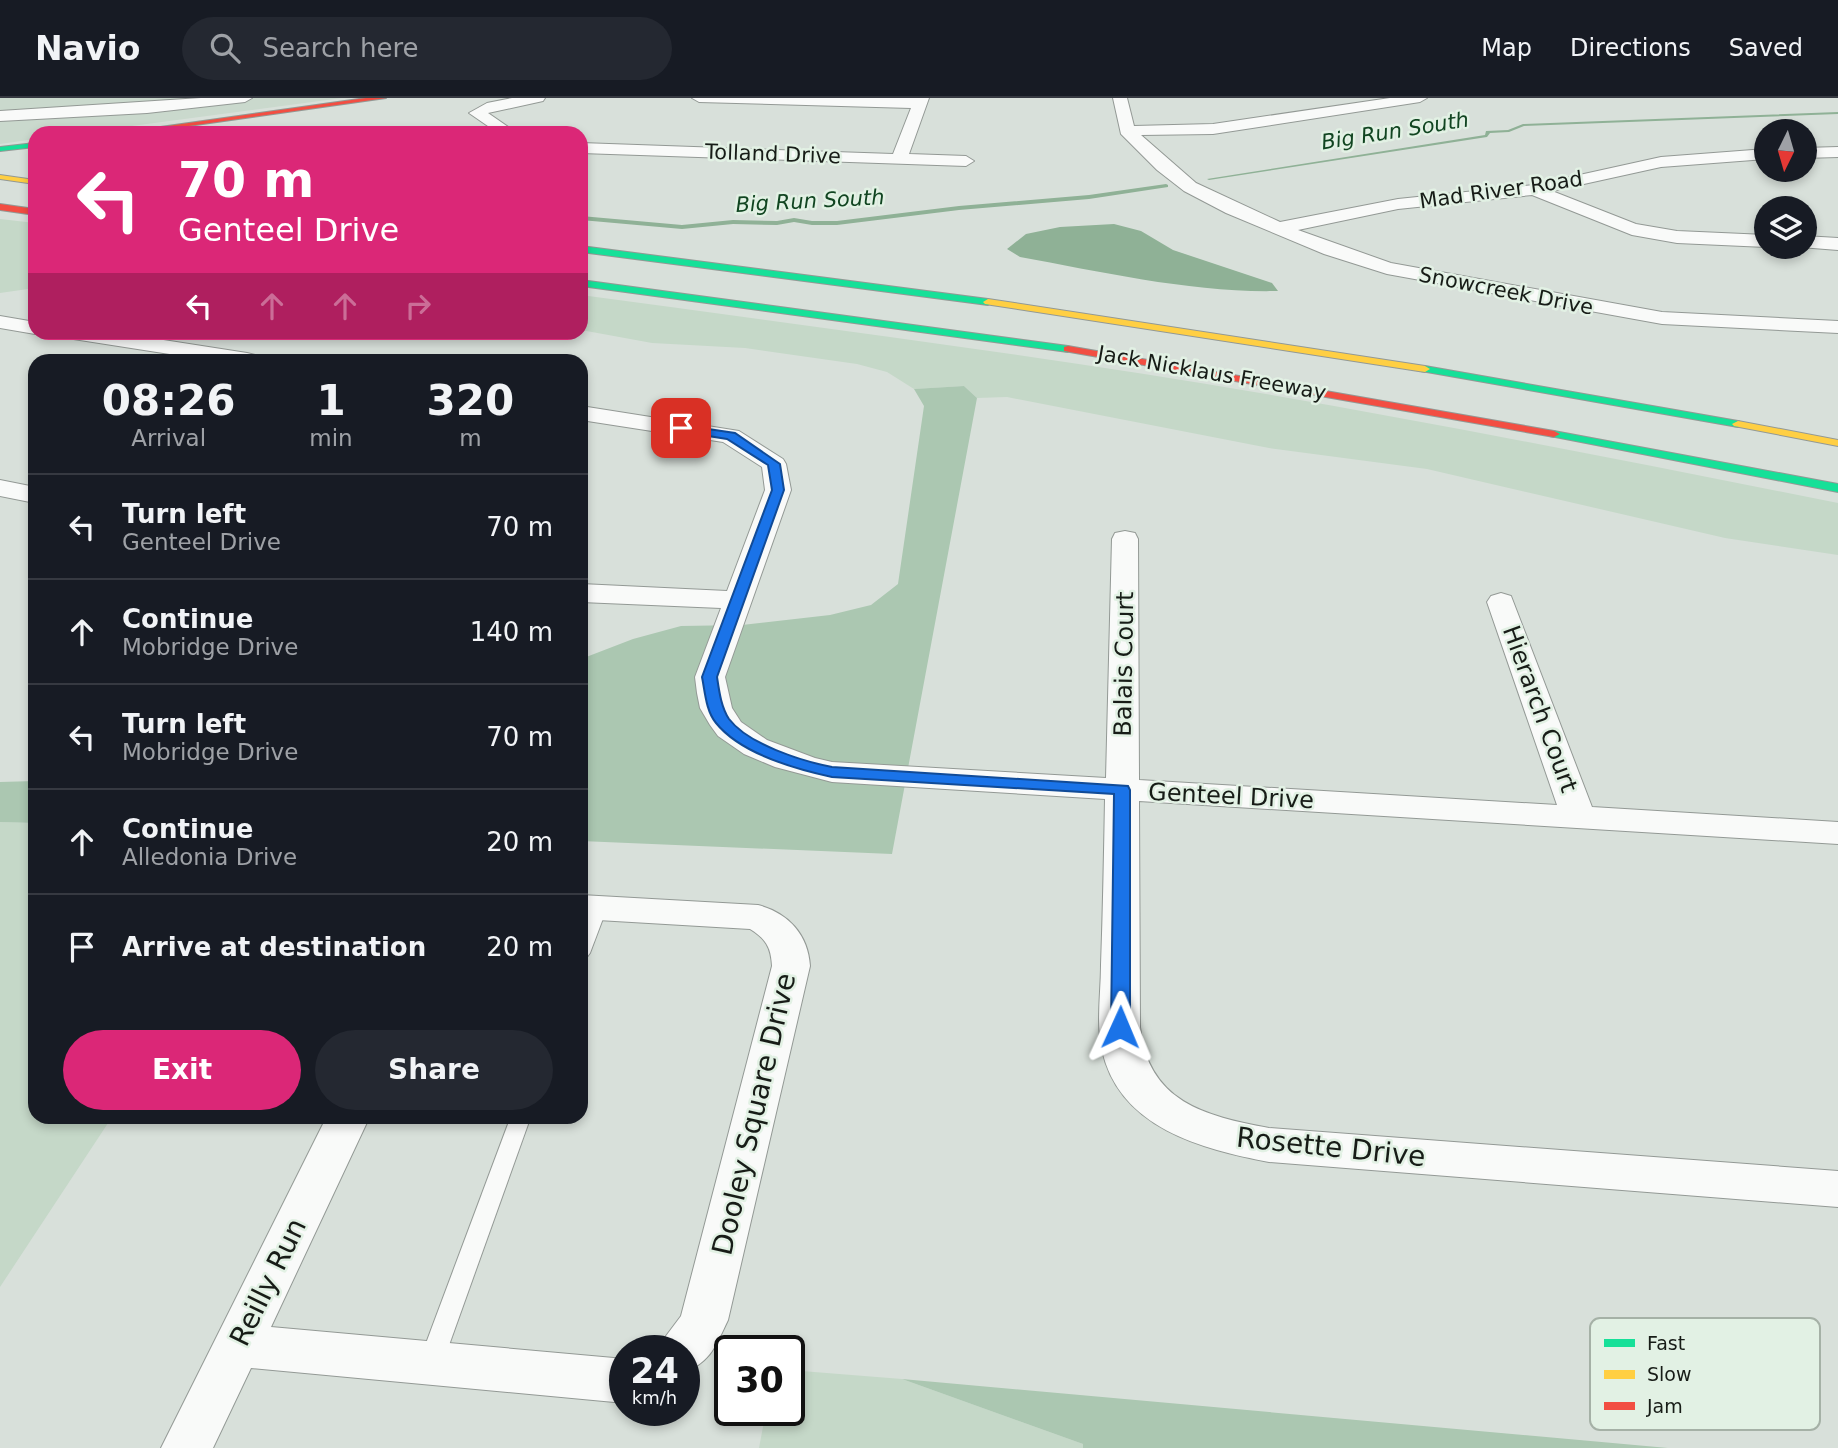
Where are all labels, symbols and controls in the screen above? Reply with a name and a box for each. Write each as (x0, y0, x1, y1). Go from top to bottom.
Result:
search box (182, 17, 672, 80)
text: Navio (35, 29, 140, 68)
icon: search (206, 29, 244, 67)
text: Search here (262, 33, 419, 63)
text: Map (1481, 34, 1532, 62)
text: Directions (1570, 34, 1691, 62)
text: Saved (1729, 34, 1803, 62)
water label: Big Run South (1319, 107, 1471, 155)
north arrow (1754, 119, 1816, 182)
map controls (1754, 119, 1817, 259)
street label: Tolland Drive (704, 140, 841, 168)
text: 70 m (178, 152, 314, 209)
icon: left (63, 154, 154, 245)
street label: Mad River Road (1418, 167, 1584, 213)
water label: Big Run South (735, 185, 885, 217)
button: layers (1754, 196, 1817, 259)
text: Genteel Drive (178, 211, 399, 249)
street label: Snowcreek Drive (1417, 262, 1595, 320)
icon: left (180, 287, 218, 325)
icon: ahead (253, 287, 291, 325)
icon: ahead (326, 287, 364, 325)
icon: right (399, 287, 437, 325)
street label: Jack Nicklaus Freeway (1094, 341, 1328, 405)
text: 08:26 (102, 376, 236, 425)
text: 1 (316, 376, 346, 425)
text: 320 (427, 376, 514, 425)
pin (651, 398, 711, 458)
icon: arrive (662, 409, 700, 447)
text: Arrival (131, 425, 206, 451)
text: min (309, 425, 353, 451)
text: m (459, 425, 482, 451)
text: Turn left (122, 499, 246, 529)
icon: left (63, 508, 101, 546)
text: 70 m (486, 512, 553, 542)
text: Genteel Drive (122, 529, 281, 555)
street label: Balais Court (1109, 591, 1139, 737)
text: Continue (122, 604, 253, 634)
icon: ahead (63, 613, 101, 651)
text: 140 m (470, 617, 553, 647)
street label: Hierarch Court (1497, 622, 1583, 796)
text: Mobridge Drive (122, 634, 298, 660)
text: Turn left (122, 709, 246, 739)
icon: left (63, 718, 101, 756)
text: 70 m (486, 722, 553, 752)
text: Mobridge Drive (122, 739, 298, 765)
street label: Genteel Drive (1147, 778, 1315, 814)
text: Continue (122, 814, 253, 844)
icon: ahead (63, 823, 101, 861)
text: 20 m (486, 827, 553, 857)
text: Alledonia Drive (122, 844, 297, 870)
icon: arrive (63, 928, 101, 966)
text: Arrive at destination (122, 932, 426, 962)
text: 20 m (486, 932, 553, 962)
street label: Dooley Square Drive (705, 970, 803, 1258)
position arrow (1083, 990, 1157, 1064)
button: Exit (63, 1030, 301, 1110)
button: Share (315, 1030, 553, 1110)
street label: Rosette Drive (1235, 1121, 1427, 1173)
street label: Reilly Run (223, 1213, 313, 1351)
legend (1590, 1318, 1820, 1430)
text: Fast (1647, 1332, 1685, 1354)
speed limit sign: 30 (714, 1335, 805, 1426)
text: 24 (630, 1351, 679, 1391)
text: Slow (1647, 1363, 1692, 1385)
text: km/h (632, 1387, 677, 1408)
text: Jam (1646, 1395, 1683, 1417)

